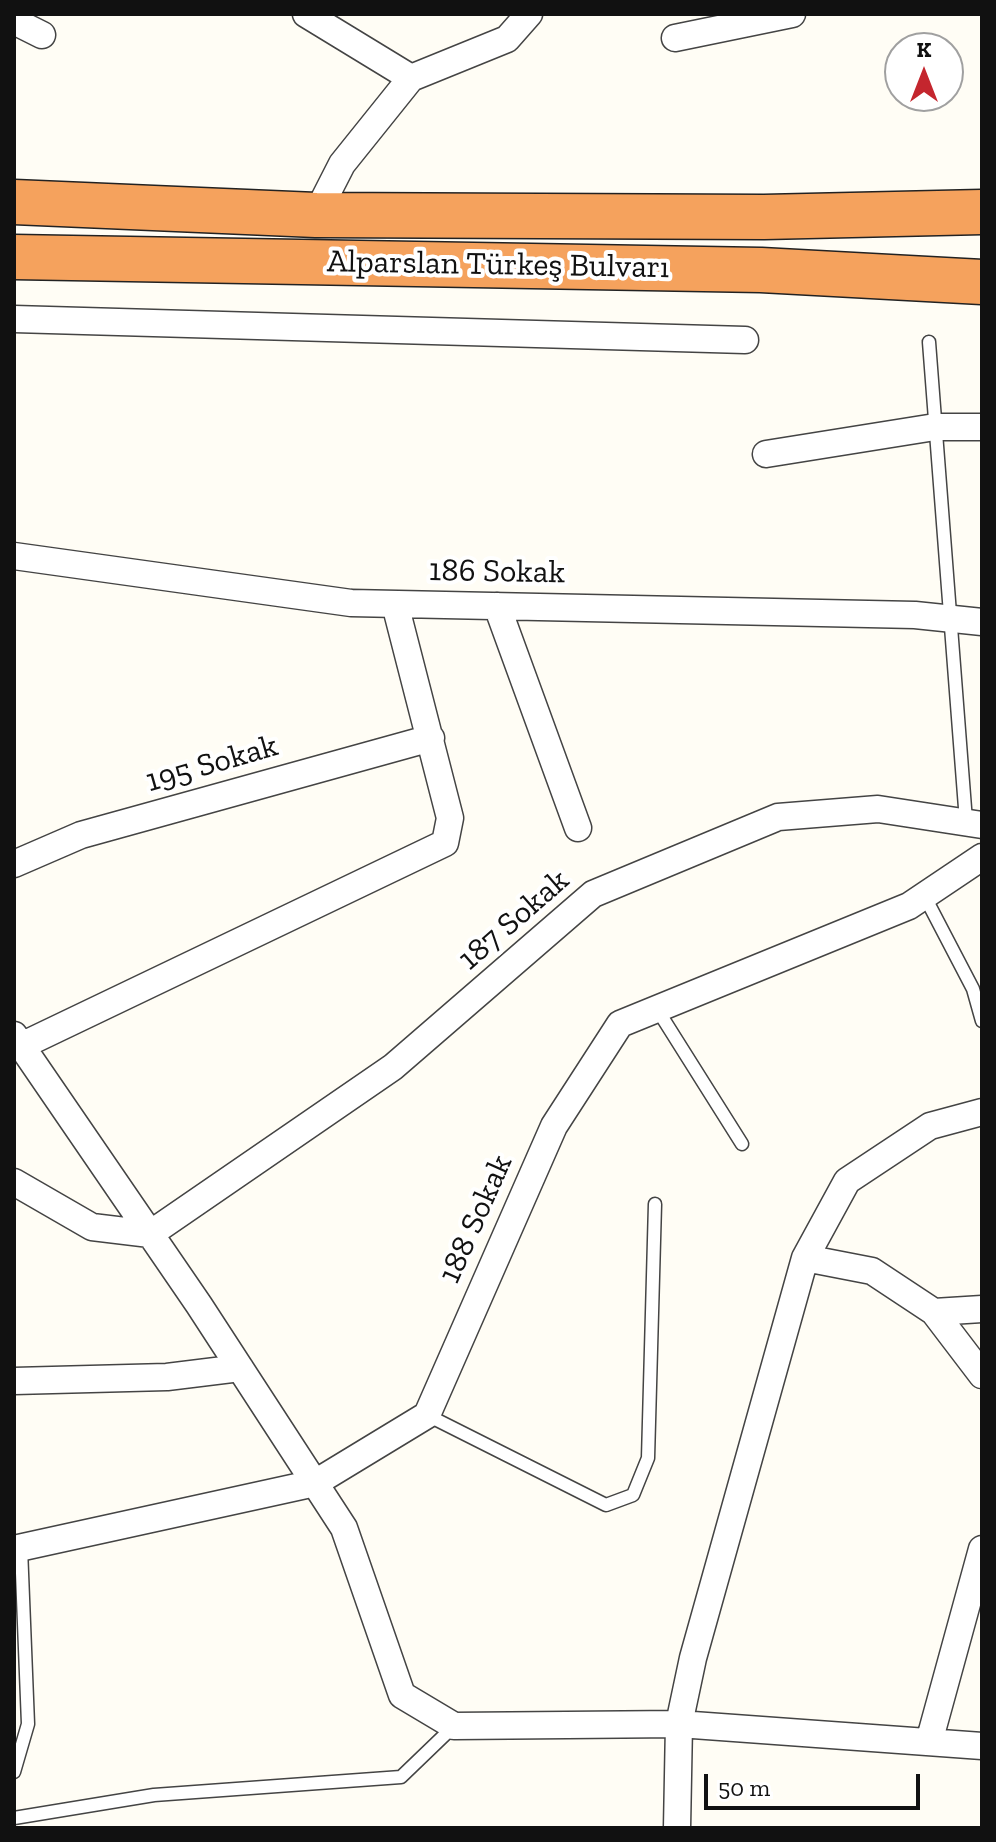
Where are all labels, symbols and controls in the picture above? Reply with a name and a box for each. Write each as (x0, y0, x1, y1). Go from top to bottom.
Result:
north arrow (884, 32, 964, 112)
text: K (917, 36, 931, 63)
street label: Alparslan Türkeş Bulvarı (327, 243, 669, 287)
street label: 186 Sokak (429, 552, 565, 592)
street label: 195 Sokak (142, 727, 282, 801)
street label: 187 Sokak (451, 862, 577, 978)
street label: 188 Sokak (431, 1149, 521, 1289)
scale bar (708, 1758, 924, 1808)
text: 50 m (718, 1773, 770, 1802)

